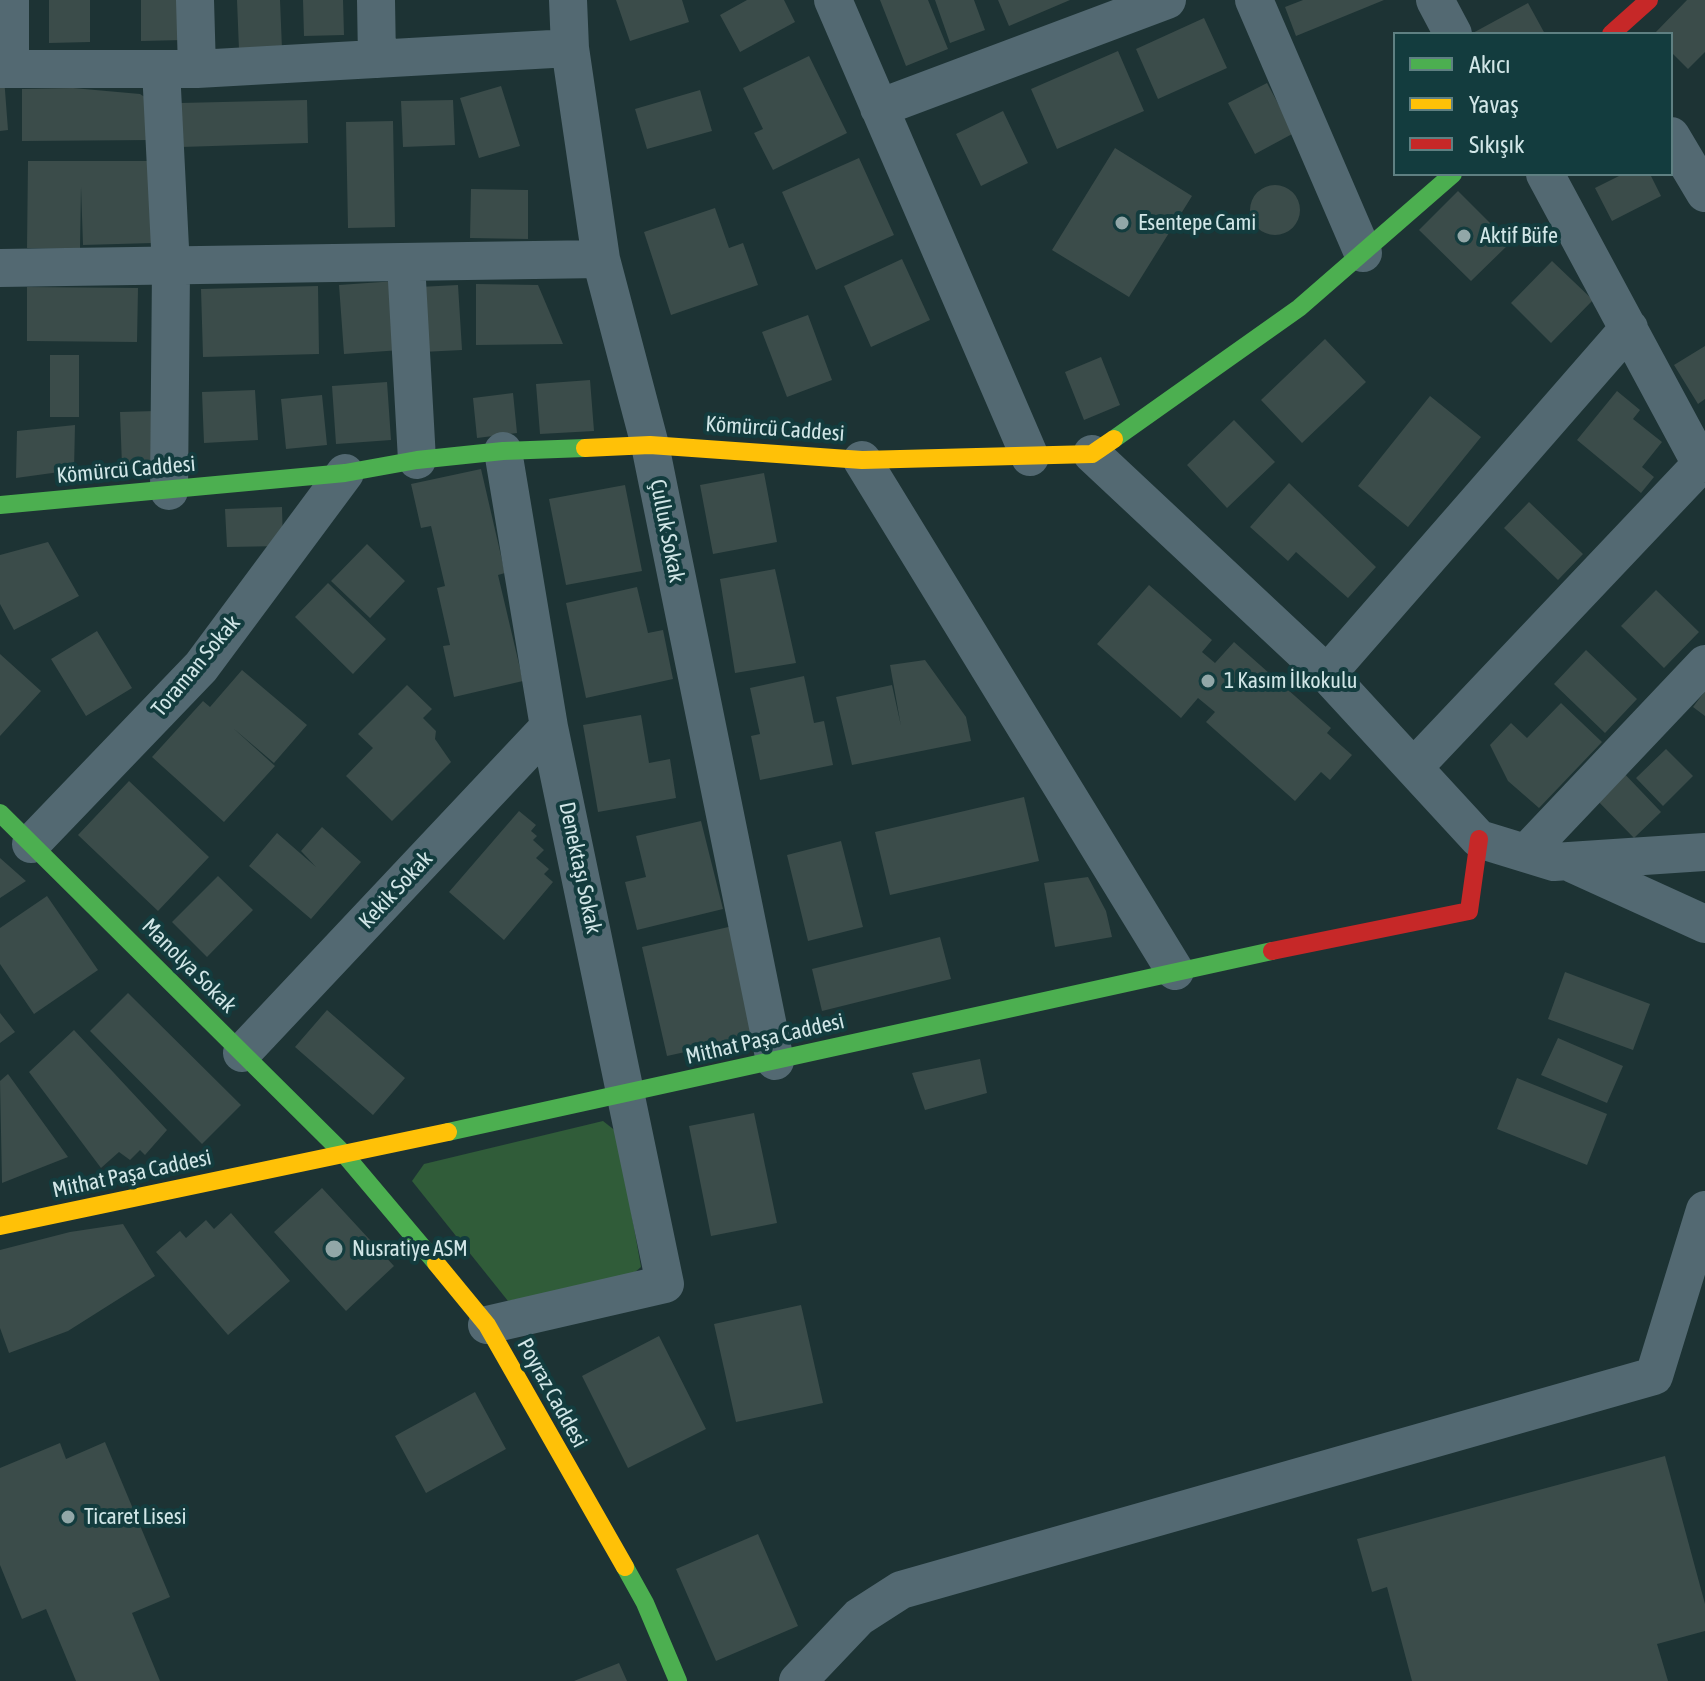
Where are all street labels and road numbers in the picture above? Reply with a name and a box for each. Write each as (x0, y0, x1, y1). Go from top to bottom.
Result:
street label: Kömürcü Caddesi (705, 411, 845, 447)
street label: Kömürcü Caddesi (56, 451, 196, 489)
street label: Çulluk Sokak (644, 477, 690, 585)
street label: Toraman Sokak (146, 610, 246, 722)
street label: Denektaşı Sokak (553, 800, 607, 936)
street label: Kekik Sokak (354, 846, 438, 934)
street label: Manolya Sokak (136, 913, 242, 1019)
street label: Mithat Paşa Caddesi (683, 1008, 847, 1070)
street label: Mithat Paşa Caddesi (50, 1144, 214, 1204)
street label: Poyraz Caddesi (511, 1334, 593, 1452)

